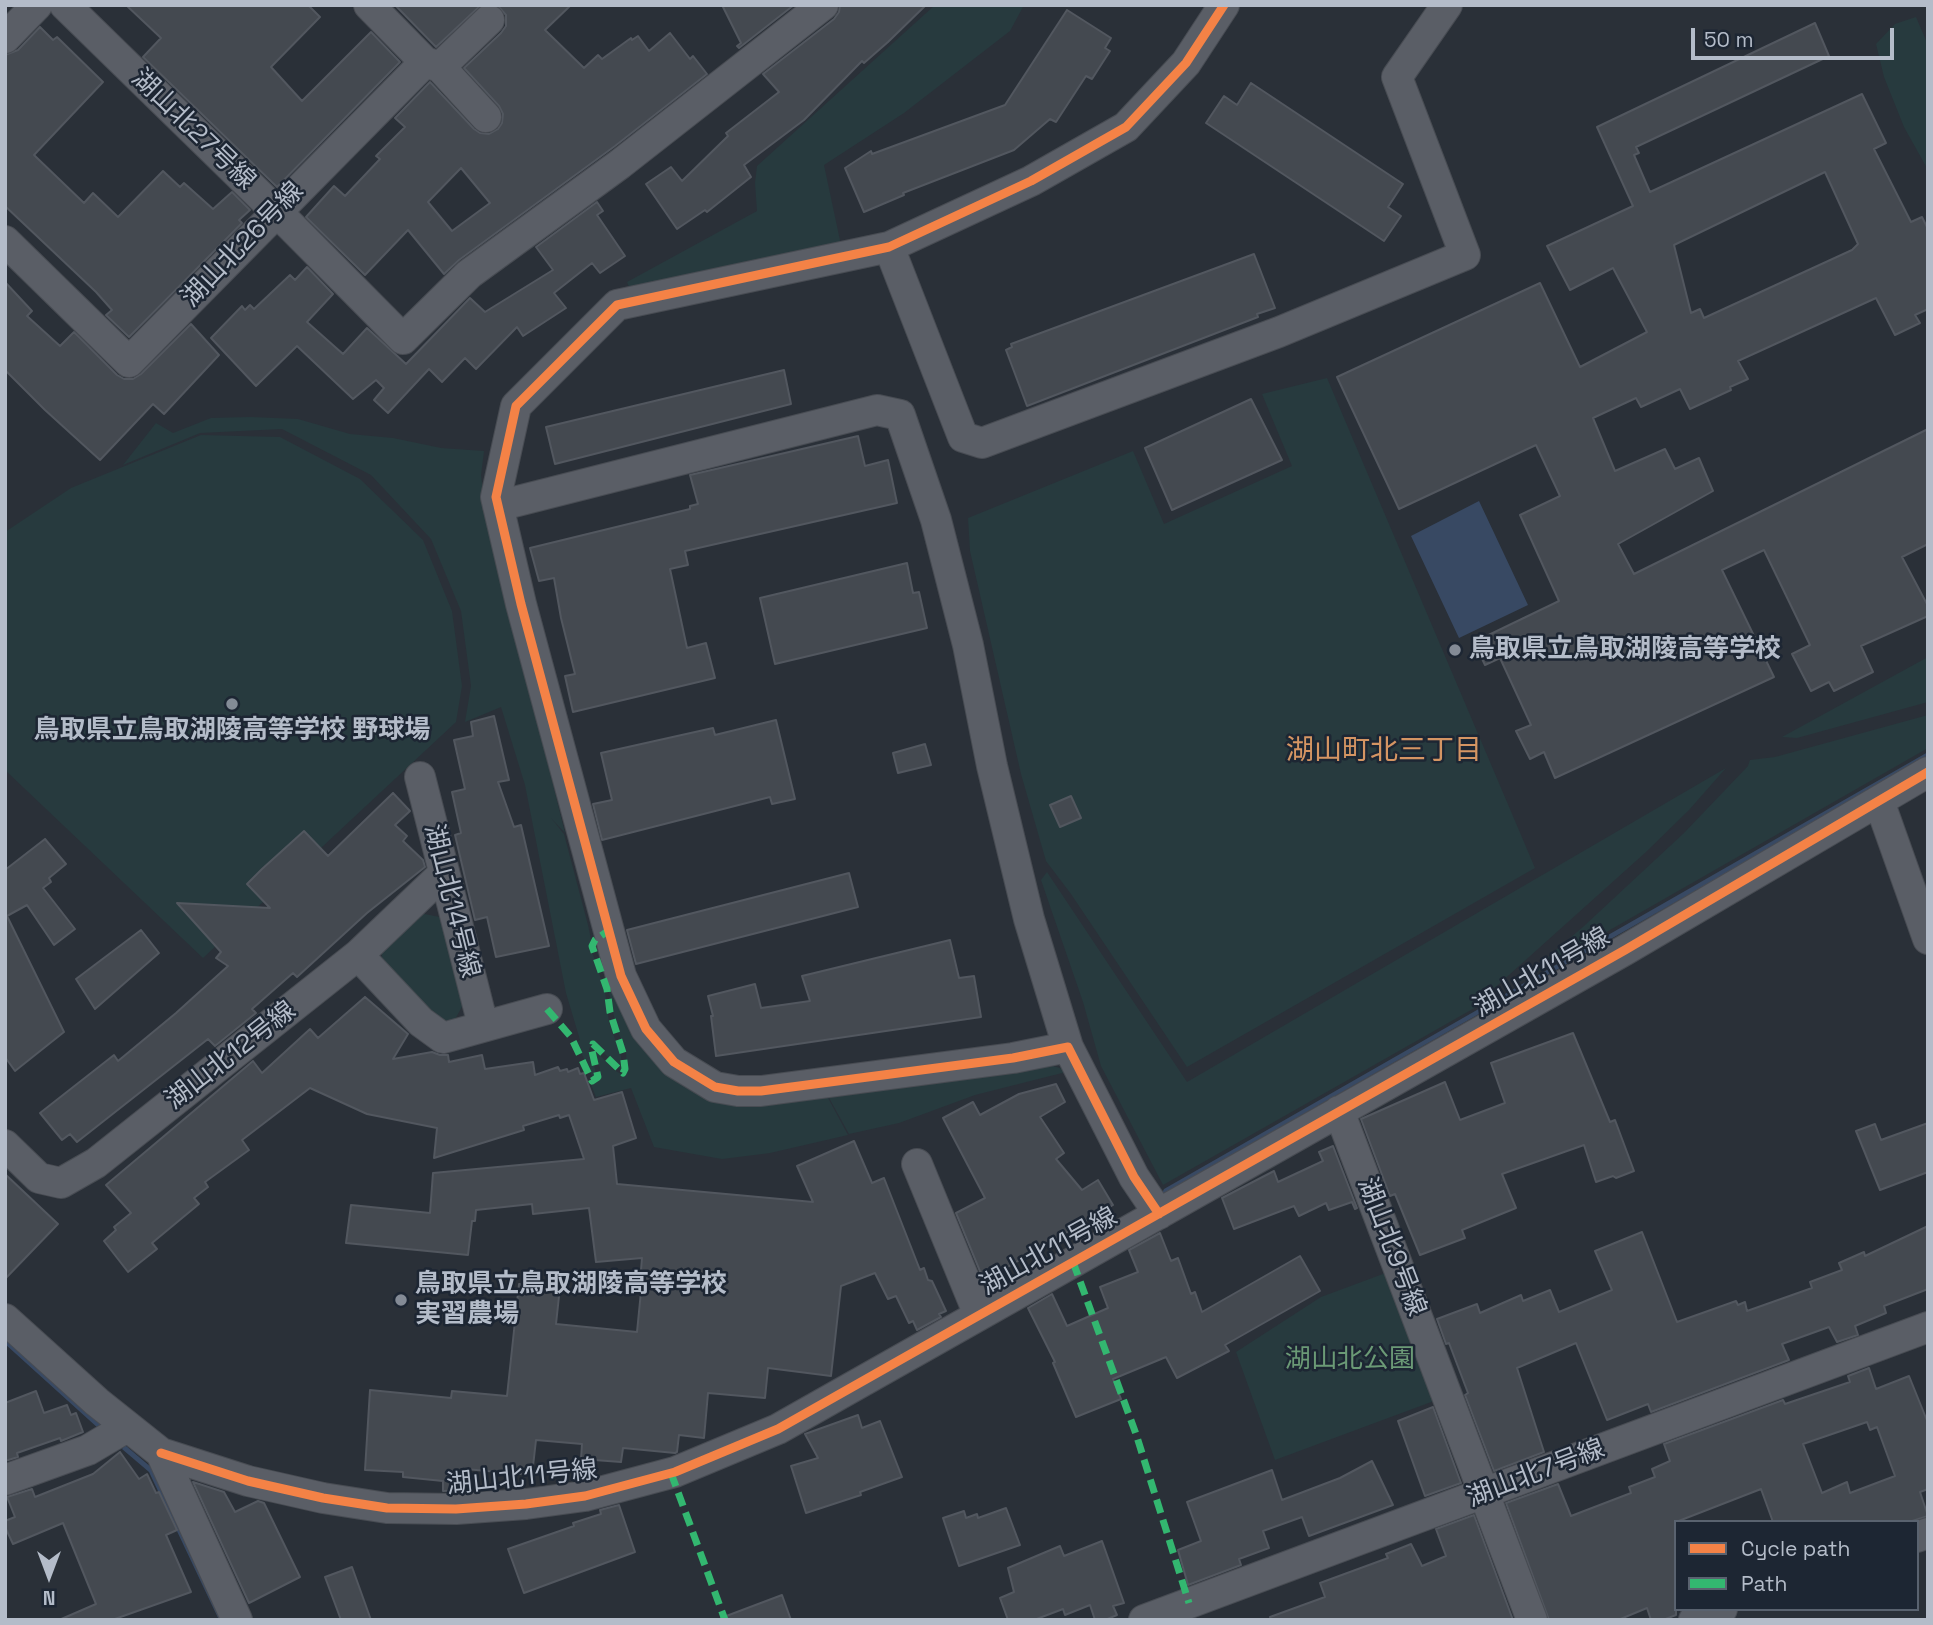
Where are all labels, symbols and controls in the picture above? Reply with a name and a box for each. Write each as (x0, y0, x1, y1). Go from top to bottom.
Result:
scale bar (1695, 14, 1898, 58)
text: 50 m (1704, 26, 1754, 53)
street label: 湖山北27号線 (125, 63, 261, 197)
street label: 湖山北26号線 (176, 176, 310, 314)
place label: 鳥取県立鳥取湖陵高等学校 (1469, 634, 1781, 666)
marker: 鳥取県立鳥取湖陵高等学校 (1447, 642, 1463, 658)
marker: 鳥取県立鳥取湖陵高等学校 野球場 (224, 696, 240, 712)
place label: 鳥取県立鳥取湖陵高等学校 野球場 (34, 715, 430, 747)
district label: 湖山町北三丁目 (1286, 734, 1482, 768)
street label: 湖山北14号線 (417, 821, 485, 981)
street label: 湖山北11号線 (1468, 922, 1616, 1024)
street label: 湖山北12号線 (160, 996, 302, 1116)
street label: 湖山北9号線 (1350, 1173, 1432, 1321)
street label: 湖山北11号線 (975, 1202, 1123, 1302)
place label: 鳥取県立鳥取湖陵高等学校 実習農場 (415, 1269, 727, 1330)
marker: 鳥取県立鳥取湖陵高等学校 実習農場 (393, 1292, 409, 1308)
park label: 湖山北公園 (1285, 1344, 1415, 1376)
street label: 湖山北7号線 (1463, 1434, 1609, 1514)
street label: 湖山北11号線 (445, 1455, 599, 1501)
legend (1674, 1520, 1919, 1611)
text: Cycle path (1741, 1535, 1850, 1562)
north arrow (14, 1541, 84, 1611)
text: Path (1741, 1570, 1787, 1597)
text: N (43, 1585, 55, 1610)

